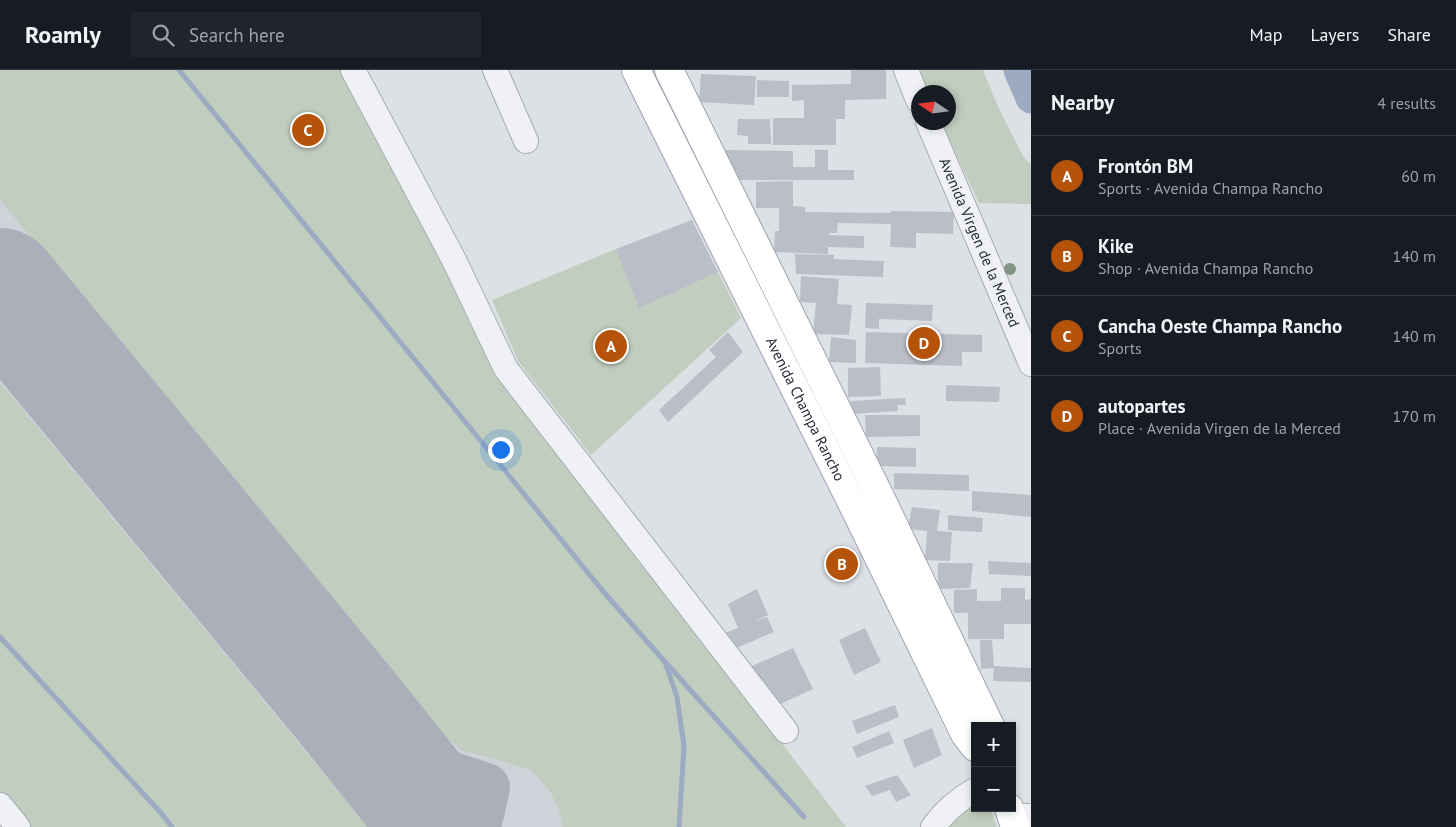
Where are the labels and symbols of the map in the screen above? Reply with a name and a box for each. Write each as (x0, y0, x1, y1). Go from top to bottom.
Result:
north arrow (911, 85, 956, 130)
pin: C (292, 111, 324, 149)
street label: Avenida Virgen de la Merced (935, 155, 1024, 330)
pin: D (908, 324, 940, 362)
pin: A (595, 327, 627, 365)
street label: Avenida Champa Rancho (762, 334, 849, 484)
your location (488, 437, 514, 463)
pin: B (826, 545, 858, 583)

